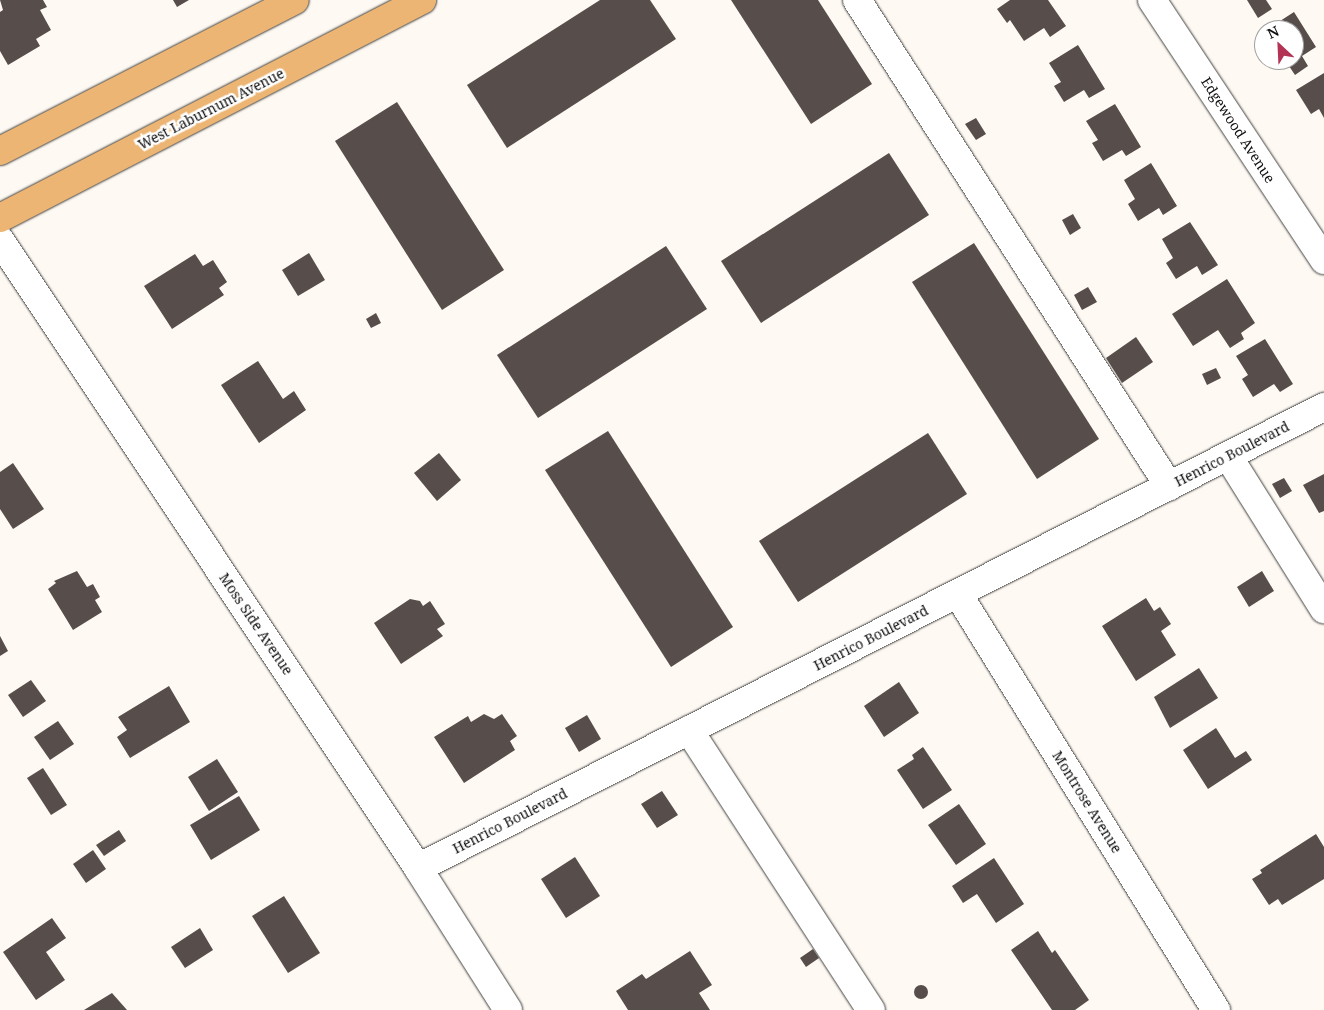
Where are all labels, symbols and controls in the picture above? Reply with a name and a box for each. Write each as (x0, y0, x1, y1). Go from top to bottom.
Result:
north arrow (1254, 20, 1304, 70)
text: N (1264, 21, 1282, 43)
street label: West Laburnum Avenue (135, 65, 287, 153)
street label: Edgewood Avenue (1198, 74, 1278, 186)
street label: Henrico Boulevard (1172, 418, 1292, 490)
street label: Moss Side Avenue (216, 570, 296, 678)
street label: Henrico Boulevard (811, 602, 931, 674)
street label: Montrose Avenue (1049, 748, 1125, 856)
street label: Henrico Boulevard (450, 785, 570, 857)

